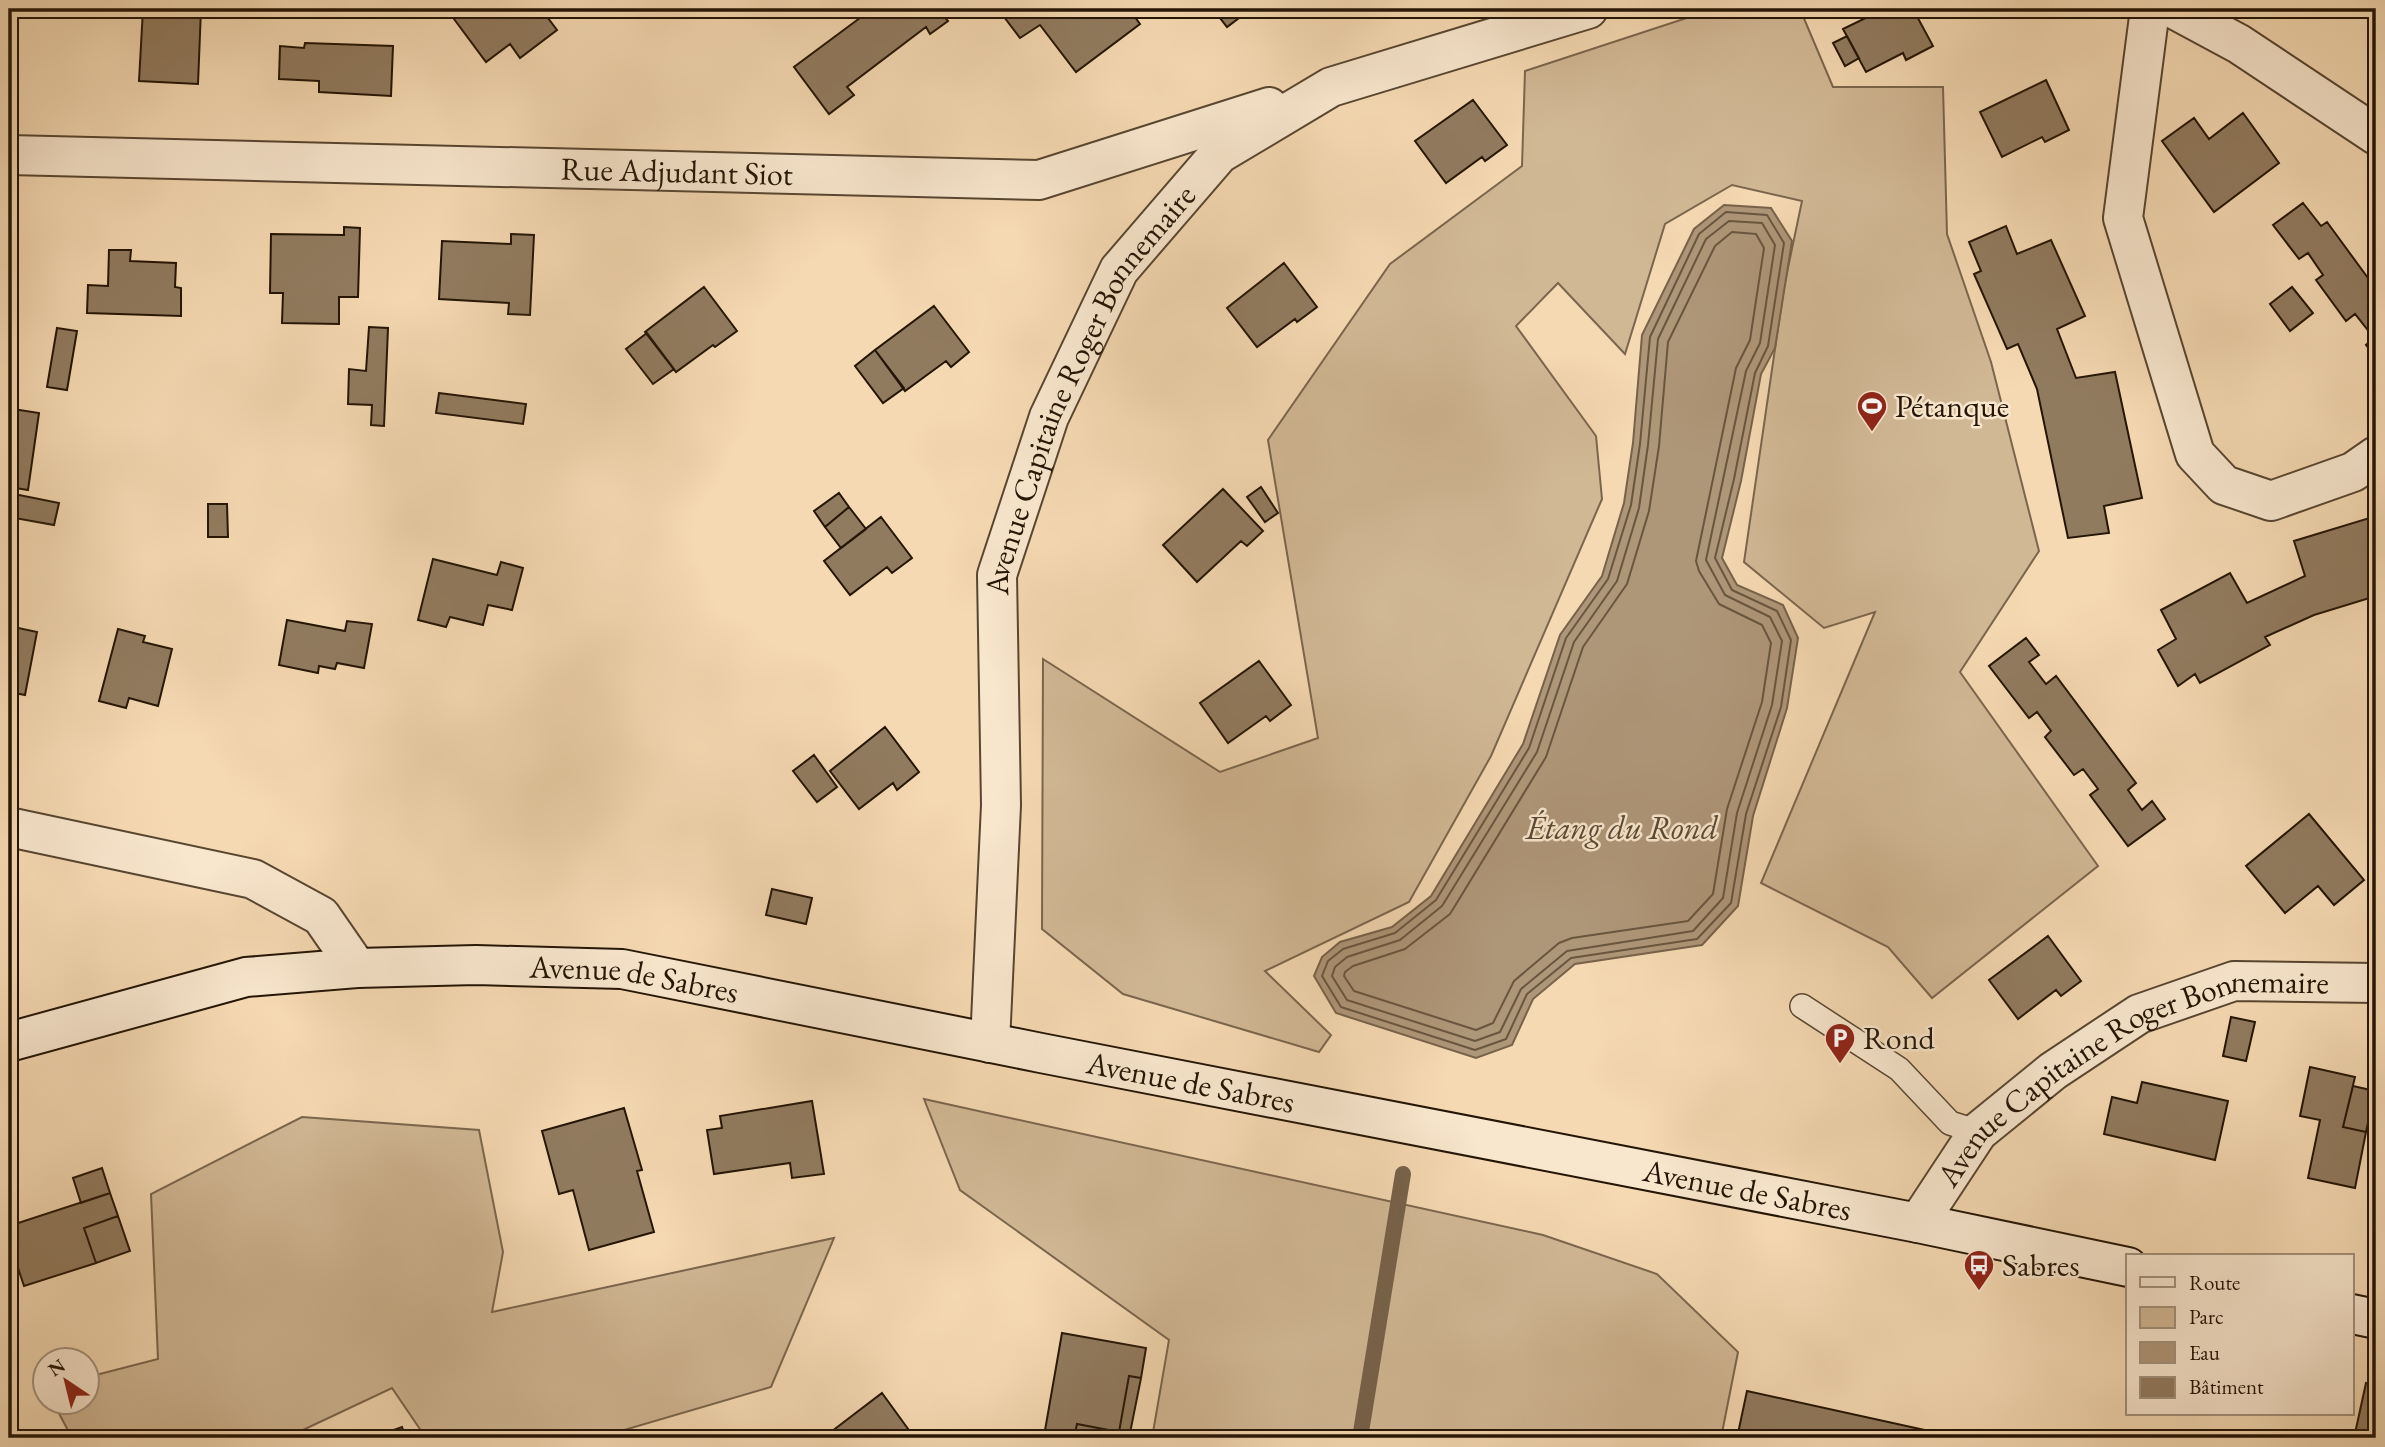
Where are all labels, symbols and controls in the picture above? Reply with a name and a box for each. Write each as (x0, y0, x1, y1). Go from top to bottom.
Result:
street label: Rue Adjudant Siot (560, 147, 793, 195)
street label: Avenue Capitaine Roger Bonnemaire (976, 175, 1205, 597)
place label: Pétanque (1895, 385, 2009, 427)
sports icon: Pétanque (1855, 389, 1889, 433)
water label: Étang du Rond (1524, 806, 1719, 849)
street label: Avenue de Sabres (528, 945, 742, 1013)
street label: Avenue Capitaine Roger Bonnemaire (1926, 960, 2329, 1196)
place label: Rond (1863, 1017, 1936, 1059)
parking icon: Rond (1823, 1021, 1857, 1065)
street label: Avenue de Sabres (1082, 1041, 1298, 1123)
street label: Avenue de Sabres (1639, 1149, 1855, 1231)
place label: Sabres (2002, 1244, 2080, 1286)
bus stop icon: Sabres (1962, 1248, 1996, 1292)
legend (2126, 1254, 2354, 1416)
text: Route (2189, 1269, 2240, 1296)
text: Parc (2189, 1303, 2223, 1330)
text: Eau (2189, 1339, 2220, 1366)
north arrow (32, 1346, 102, 1416)
text: N (43, 1352, 71, 1382)
text: Bâtiment (2189, 1373, 2264, 1400)

